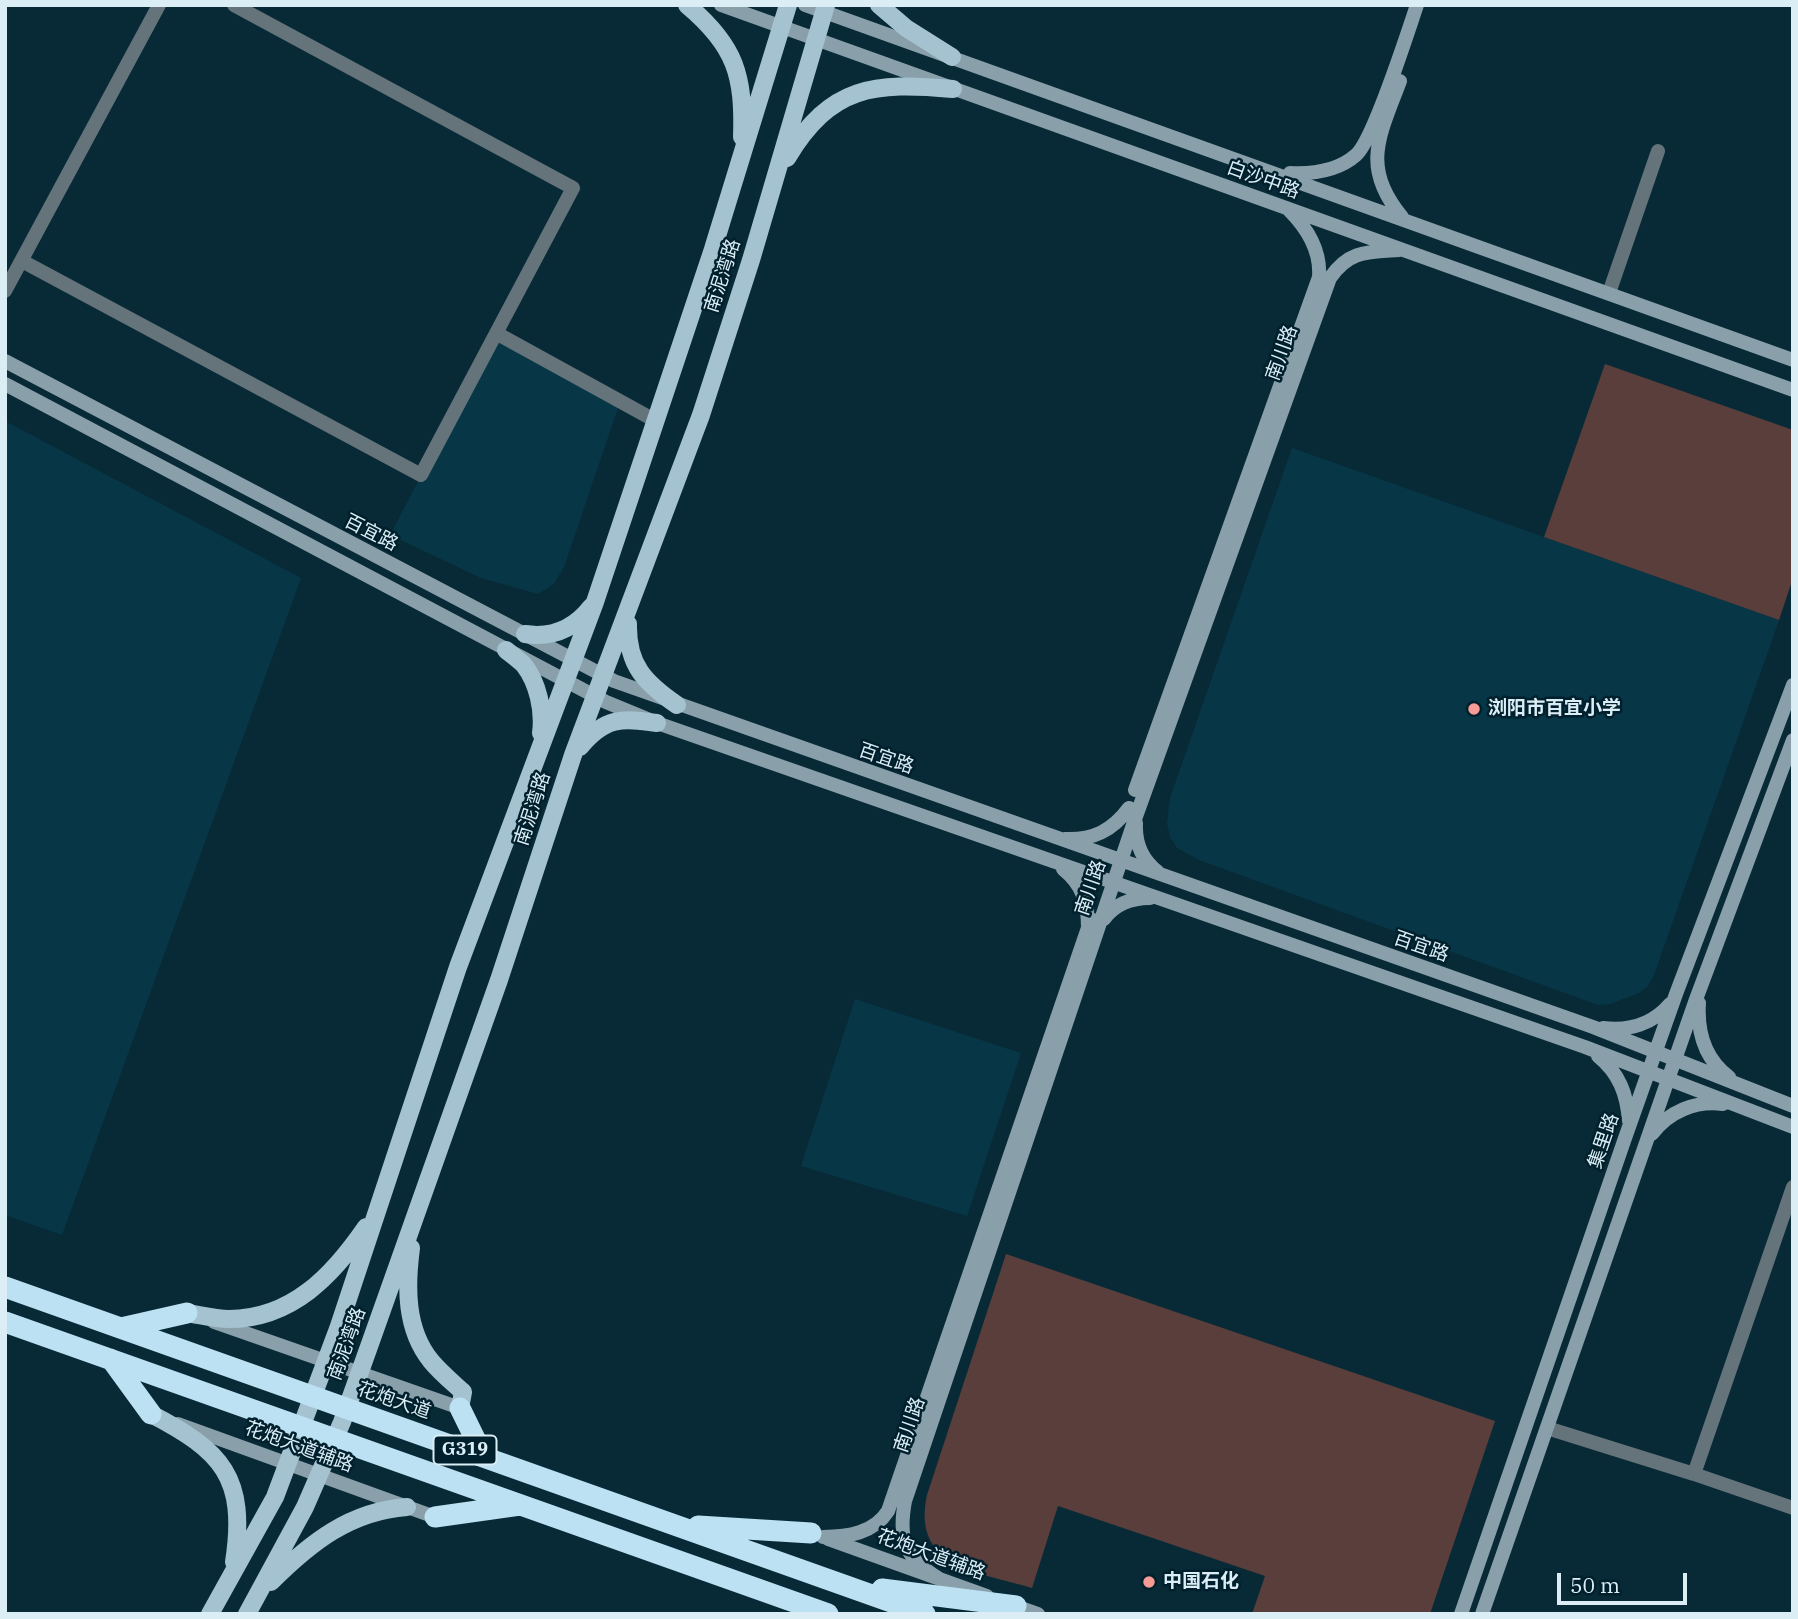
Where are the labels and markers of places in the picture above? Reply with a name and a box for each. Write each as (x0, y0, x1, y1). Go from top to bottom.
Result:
place label: 浏阳市百宜小学 (1488, 698, 1621, 720)
marker: 浏阳市百宜小学 (1466, 701, 1482, 717)
place label: 中国石化 (1163, 1571, 1239, 1593)
marker: 中国石化 (1141, 1574, 1157, 1590)

